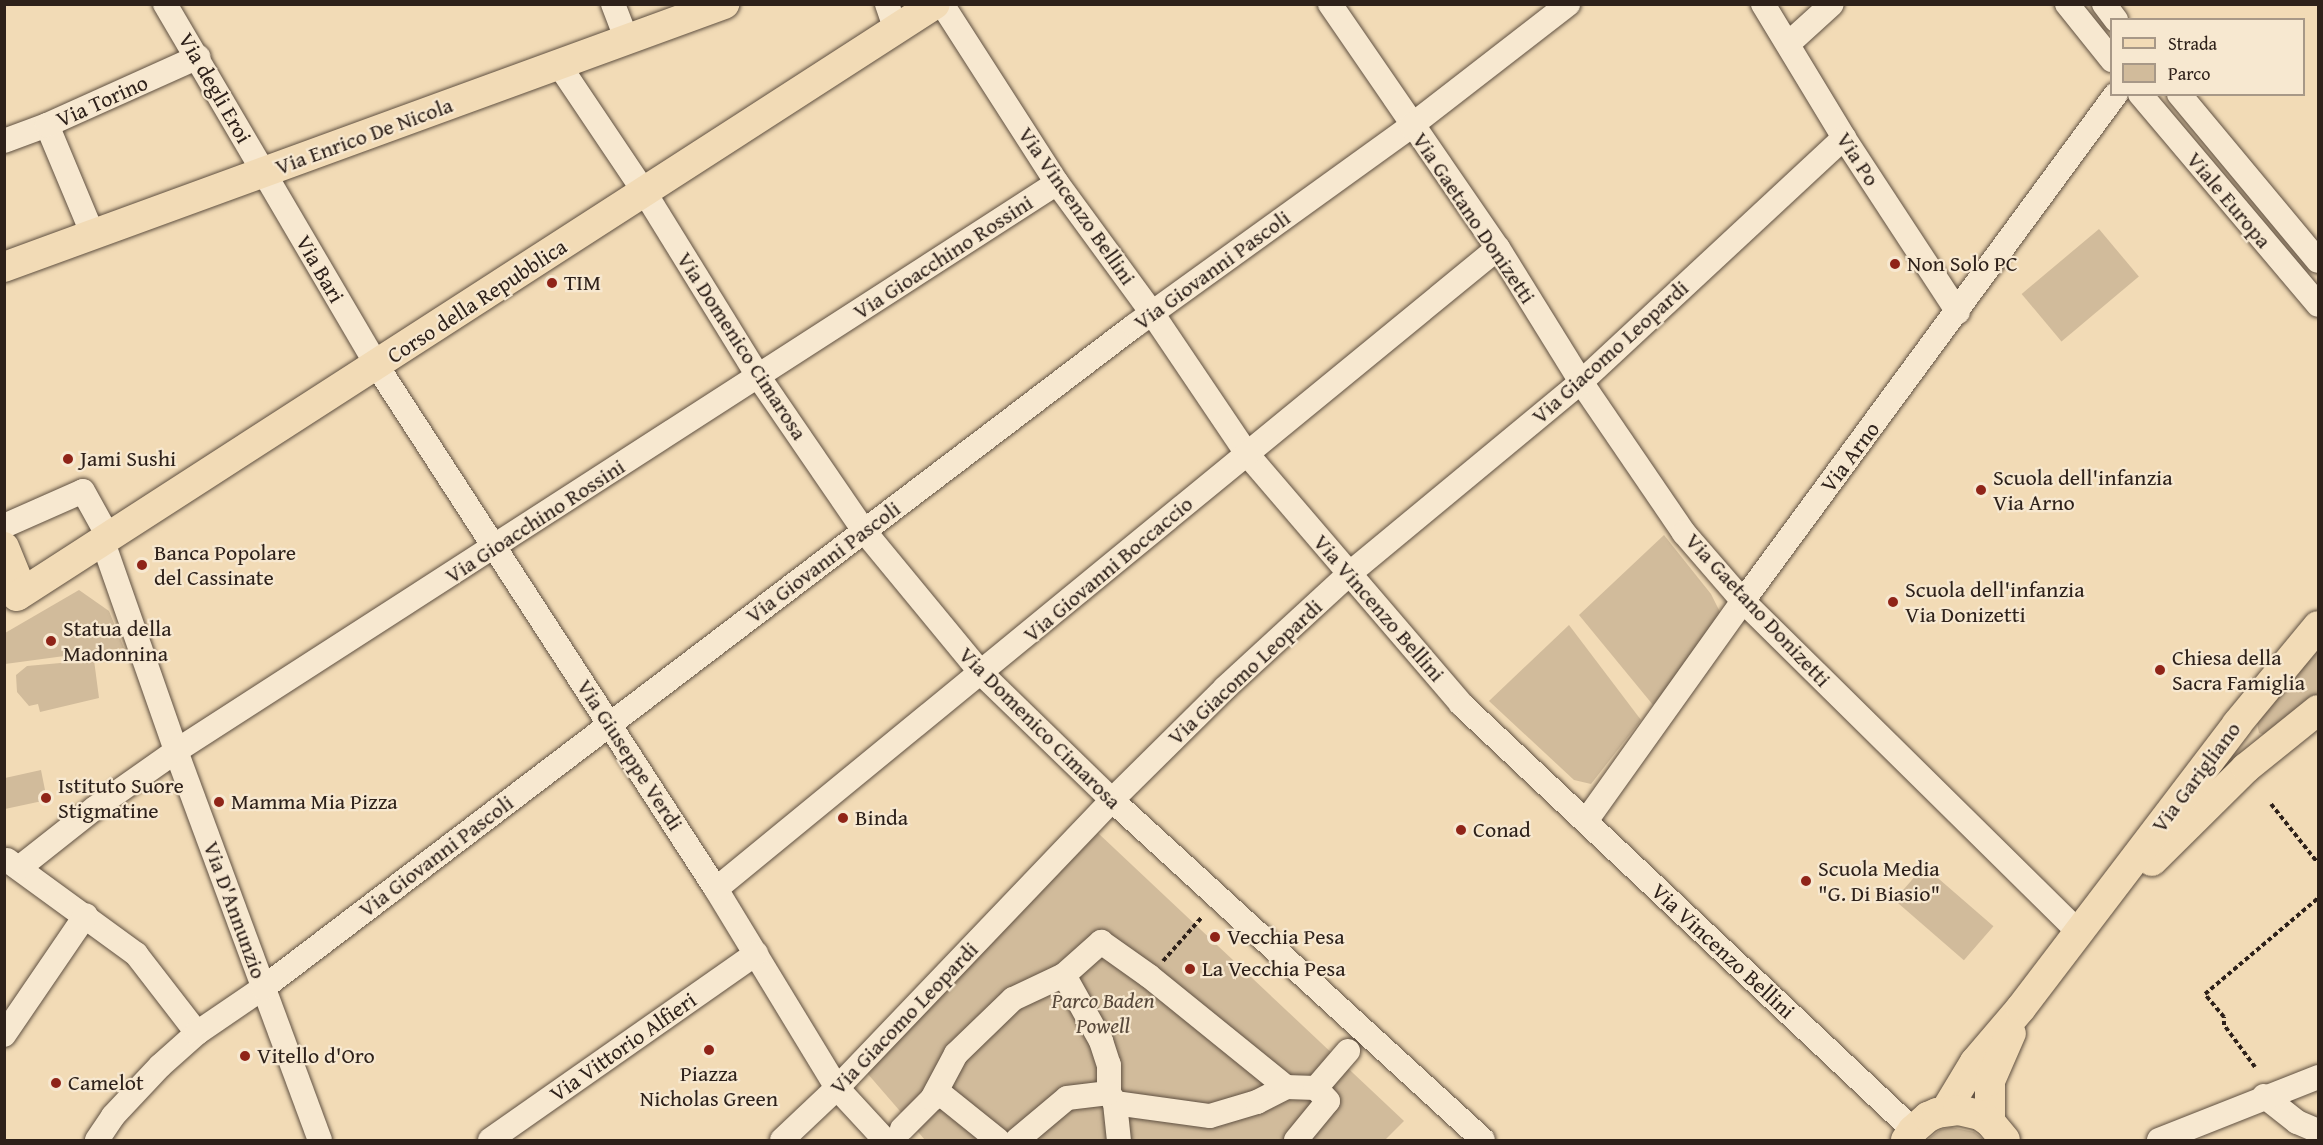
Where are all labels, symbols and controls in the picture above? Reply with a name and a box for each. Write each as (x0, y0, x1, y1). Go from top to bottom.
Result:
legend (2110, 18, 2305, 96)
street label: Via degli Eroi (173, 28, 257, 148)
text: Strada (2168, 30, 2217, 57)
text: Parco (2168, 60, 2211, 87)
street label: Via Torino (52, 69, 152, 133)
street label: Via Enrico De Nicola (272, 92, 456, 180)
street label: Via Vincenzo Bellini (1013, 122, 1141, 290)
street label: Via Gaetano Donizetti (1407, 127, 1541, 309)
street label: Via Po (1831, 127, 1885, 191)
street label: Viale Europa (2181, 146, 2277, 254)
street label: Via Gioacchino Rossini (848, 189, 1038, 325)
street label: Via Giovanni Pascoli (1129, 204, 1295, 336)
street label: Via Bari (290, 230, 350, 308)
street label: Corso della Repubblica (382, 233, 572, 369)
street label: Via Domenico Cimarosa (671, 247, 813, 445)
place label: Non Solo PC (1907, 251, 2018, 277)
marker: Non Solo PC (1888, 257, 1902, 271)
place label: TIM (564, 270, 601, 296)
street label: Via Giacomo Leopardi (1526, 275, 1694, 429)
marker: TIM (545, 276, 559, 290)
street label: Via Arno (1815, 416, 1885, 498)
place label: Jami Sushi (80, 446, 176, 472)
marker: Jami Sushi (61, 452, 75, 466)
street label: Via Gioacchino Rossini (440, 453, 630, 589)
place label: Scuola dell'infanzia Via Arno (1993, 464, 2173, 516)
marker: Scuola dell'infanzia Via Arno (1974, 483, 1988, 497)
street label: Via Giovanni Boccaccio (1018, 490, 1198, 648)
street label: Via Giovanni Pascoli (741, 495, 905, 629)
street label: Via Gaetano Donizetti (1680, 528, 1836, 692)
street label: Via Vincenzo Bellini (1308, 529, 1450, 687)
place label: Banca Popolare del Cassinate (154, 539, 296, 590)
marker: Banca Popolare del Cassinate (135, 558, 149, 572)
place label: Scuola dell'infanzia Via Donizetti (1905, 576, 2085, 628)
street label: Via Giacomo Leopardi (1162, 594, 1328, 750)
marker: Scuola dell'infanzia Via Donizetti (1886, 595, 1900, 609)
place label: Statua della Madonnina (63, 615, 172, 666)
marker: Statua della Madonnina (44, 634, 58, 648)
street label: Via Domenico Cimarosa (953, 641, 1127, 815)
place label: Chiesa della Sacra Famiglia (2172, 644, 2305, 696)
marker: Chiesa della Sacra Famiglia (2153, 663, 2167, 677)
street label: Via Giuseppe Verdi (571, 674, 689, 836)
street label: Via Garigliano (2146, 716, 2246, 838)
place label: Istituto Suore Stigmatine (58, 772, 184, 824)
place label: Mamma Mia Pizza (231, 789, 398, 815)
street label: Via Giovanni Pascoli (354, 789, 518, 923)
marker: Istituto Suore Stigmatine (39, 791, 53, 805)
marker: Mamma Mia Pizza (212, 795, 226, 809)
place label: Binda (855, 805, 908, 831)
marker: Binda (836, 811, 850, 825)
place label: Conad (1473, 817, 1531, 843)
marker: Conad (1454, 823, 1468, 837)
street label: Via D'Annunzio (198, 838, 272, 982)
place label: Scuola Media "G. Di Biasio" (1818, 855, 1940, 906)
marker: Scuola Media "G. Di Biasio" (1799, 874, 1813, 888)
street label: Via Vincenzo Bellini (1646, 878, 1800, 1024)
place label: Vecchia Pesa (1227, 924, 1345, 950)
marker: Vecchia Pesa (1208, 930, 1222, 944)
street label: Via Giacomo Leopardi (824, 936, 984, 1100)
place label: La Vecchia Pesa (1202, 956, 1346, 982)
marker: La Vecchia Pesa (1183, 962, 1197, 976)
street label: Via Vittorio Alfieri (545, 987, 701, 1107)
park label: Parco Baden Powell (1051, 987, 1155, 1038)
place label: Vitello d'Oro (257, 1043, 375, 1069)
marker: Piazza Nicholas Green (702, 1043, 716, 1057)
marker: Vitello d'Oro (238, 1049, 252, 1063)
place label: Piazza Nicholas Green (640, 1060, 778, 1112)
place label: Camelot (68, 1070, 144, 1096)
marker: Camelot (49, 1076, 63, 1090)

